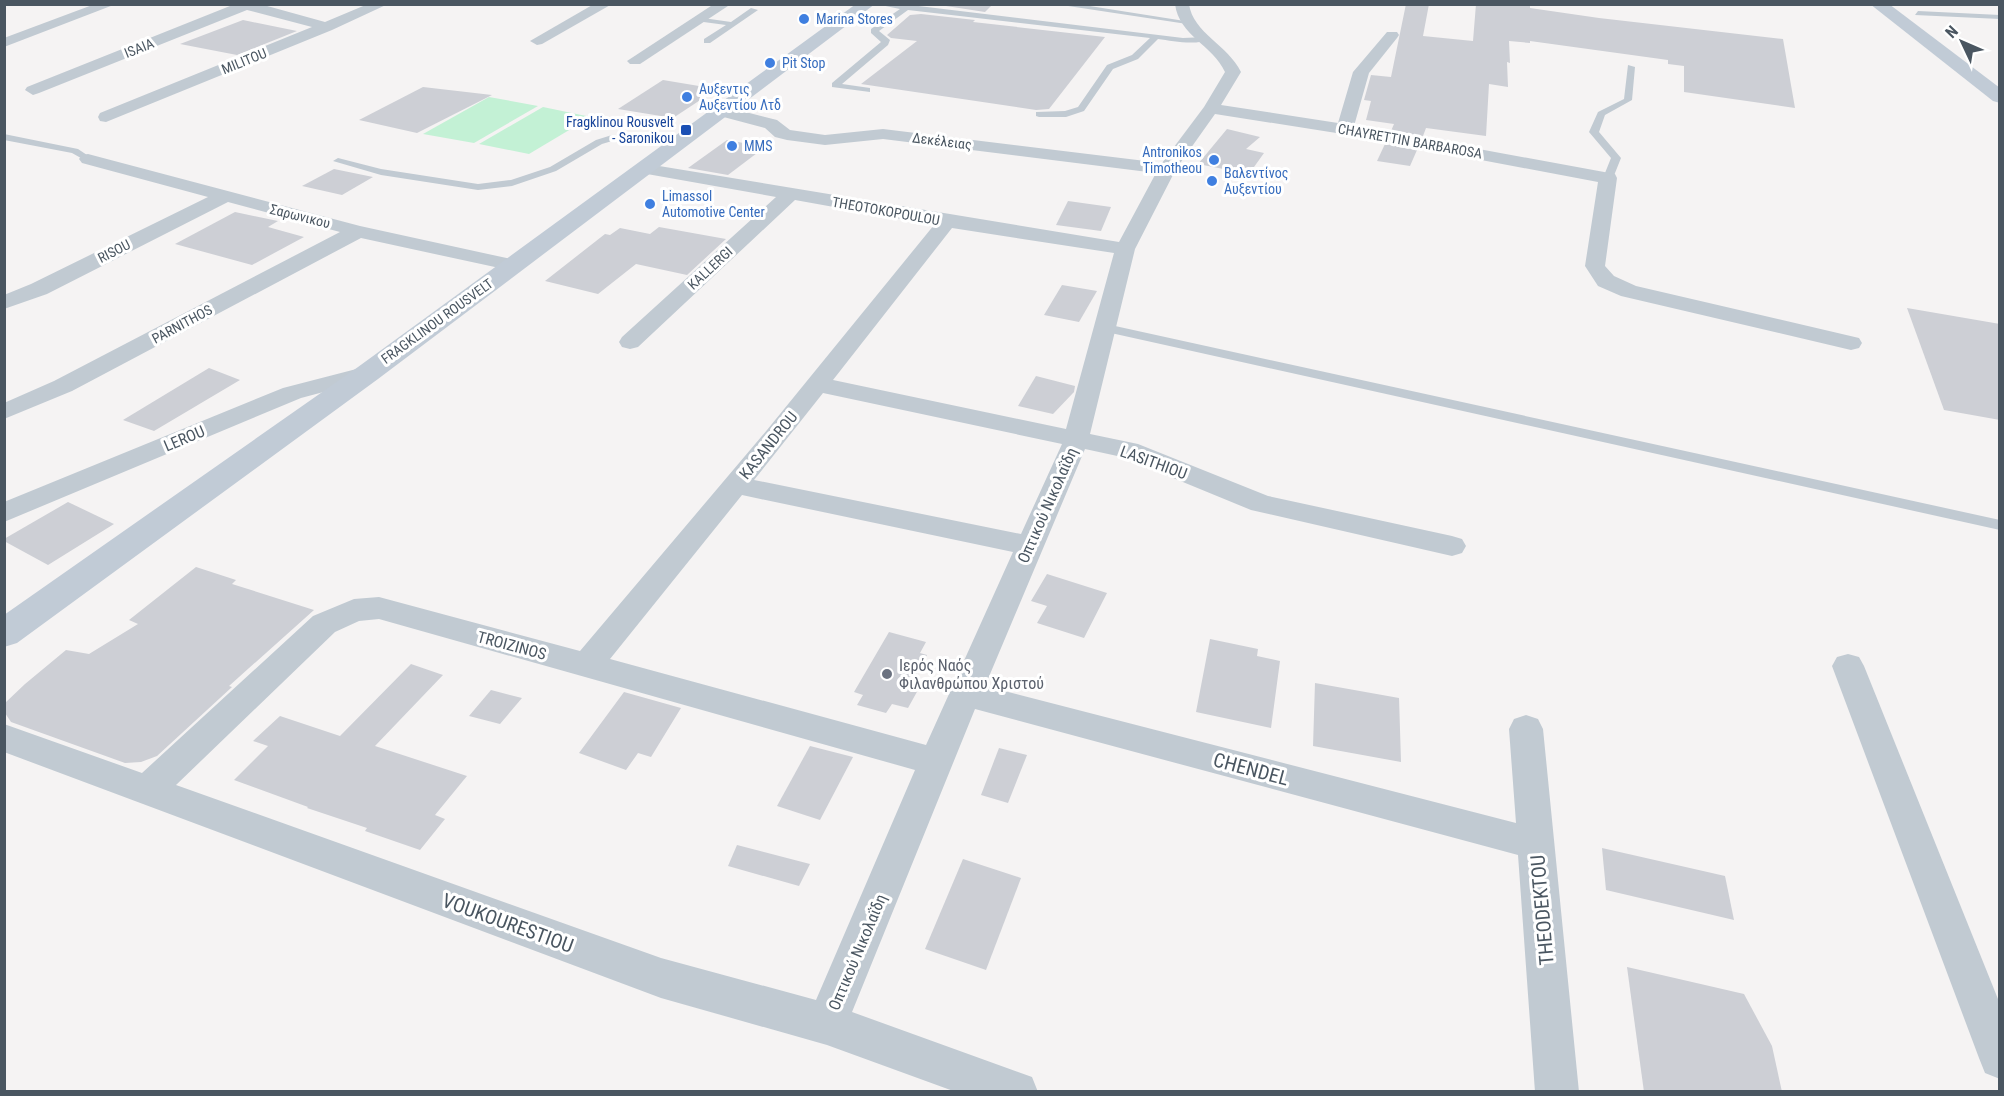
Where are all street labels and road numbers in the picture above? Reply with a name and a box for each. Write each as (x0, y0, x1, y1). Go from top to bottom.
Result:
street label: ISAIA (122, 35, 156, 61)
street label: MILITOU (219, 45, 269, 77)
street label: CHAYRETTIN BARBAROSA (1337, 120, 1483, 162)
street label: Δεκέλειας (911, 129, 973, 153)
street label: THEOTOKOPOULOU (831, 194, 941, 228)
street label: Σαρωνικου (268, 201, 332, 231)
street label: RISOU (95, 236, 133, 266)
street label: KALLERGI (684, 243, 736, 293)
street label: FRAGKLINOU ROUSVELT (378, 275, 496, 367)
street label: PARNITHOS (149, 301, 215, 347)
street label: KASANDROU (735, 408, 801, 483)
street label: LEROU (161, 421, 208, 456)
street label: LASITHIOU (1118, 442, 1190, 483)
street label: Οπτικού Νικολαΐδη (1013, 444, 1081, 566)
street label: TROIZINOS (475, 627, 548, 664)
street label: CHENDEL (1211, 747, 1291, 791)
street label: THEODEKTOU (1525, 854, 1559, 966)
street label: VOUKOURESTIOU (439, 888, 577, 958)
street label: Οπτικού Νικολαΐδη (824, 891, 891, 1013)

